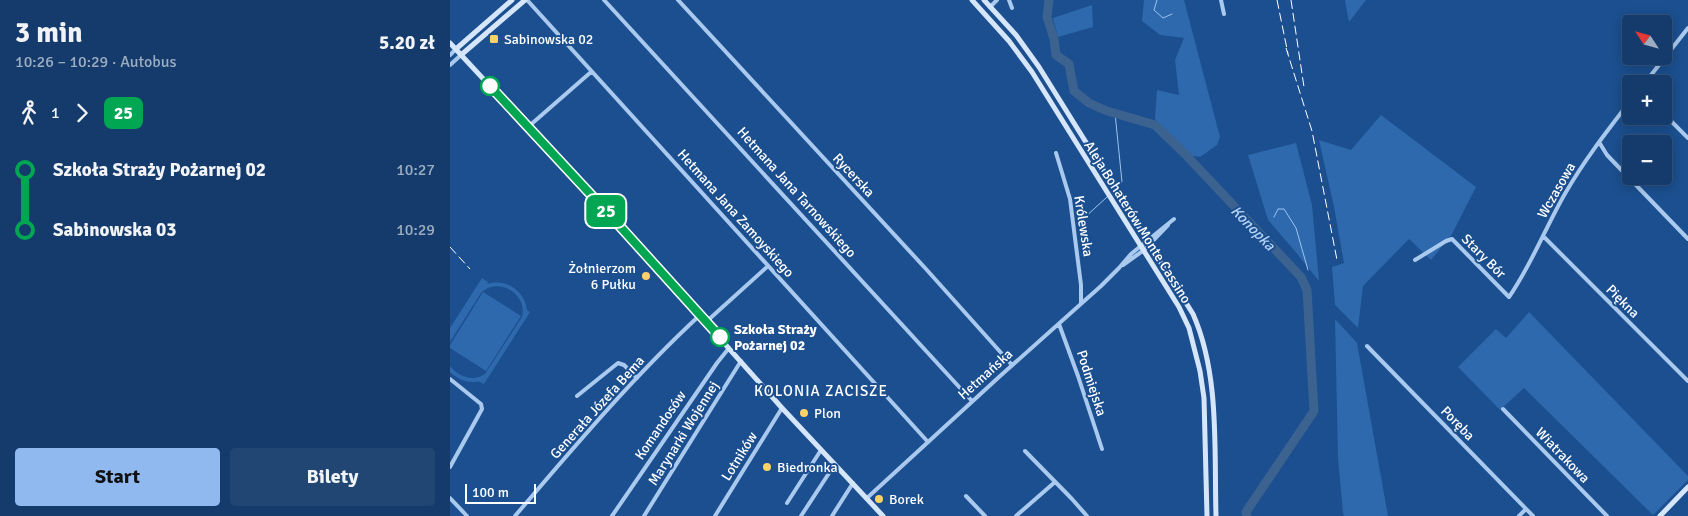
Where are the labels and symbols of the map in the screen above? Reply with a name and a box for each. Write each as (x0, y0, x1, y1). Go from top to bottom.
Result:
north arrow (1622, 15, 1672, 65)
place label: Sabinowska 02 (504, 31, 593, 48)
marker: Sabinowska 02 (488, 33, 500, 45)
unlabelled marker (480, 76, 500, 96)
street label: Hetmana Jana Tarnowskiego (734, 124, 860, 261)
street label: Aleja Bohaterów Monte Cassino (1080, 138, 1195, 307)
street label: Hetmana Jana Zamoyskiego (674, 146, 798, 281)
street label: Rycerska (829, 150, 878, 201)
street label: Wczasowa (1534, 159, 1579, 221)
street label: Królewska (1070, 194, 1097, 258)
line badge: 25 (584, 195, 628, 227)
water label: Konopka (1227, 202, 1279, 255)
street label: Stary Bór (1458, 231, 1510, 283)
place label: Żołnierzom 6 Pułku (568, 260, 636, 293)
marker: Żołnierzom 6 Pułku (640, 270, 652, 282)
street label: Piękna (1602, 281, 1643, 322)
place label: Szkoła Straży Pożarnej 02 (734, 321, 817, 354)
marker: Szkoła Straży Pożarnej 02 (710, 327, 730, 347)
street label: Hetmańska (955, 345, 1016, 403)
street label: Podmiejska (1073, 348, 1110, 418)
street label: Generała Józefa Bema (547, 352, 648, 462)
street label: Marynarki Wojennej (644, 378, 722, 489)
district label: KOLONIA ZACISZE (754, 382, 888, 400)
street label: Komandosów (631, 388, 690, 463)
street label: Poręba (1437, 403, 1478, 444)
place label: Plon (814, 405, 841, 422)
marker: Plon (798, 407, 810, 419)
street label: Wiatrakowa (1532, 424, 1593, 487)
street label: Lotników (718, 429, 761, 484)
place label: Biedronka (777, 459, 838, 476)
marker: Biedronka (761, 461, 773, 473)
scale bar (465, 481, 536, 504)
place label: Borek (889, 491, 924, 508)
marker: Borek (873, 493, 885, 505)

